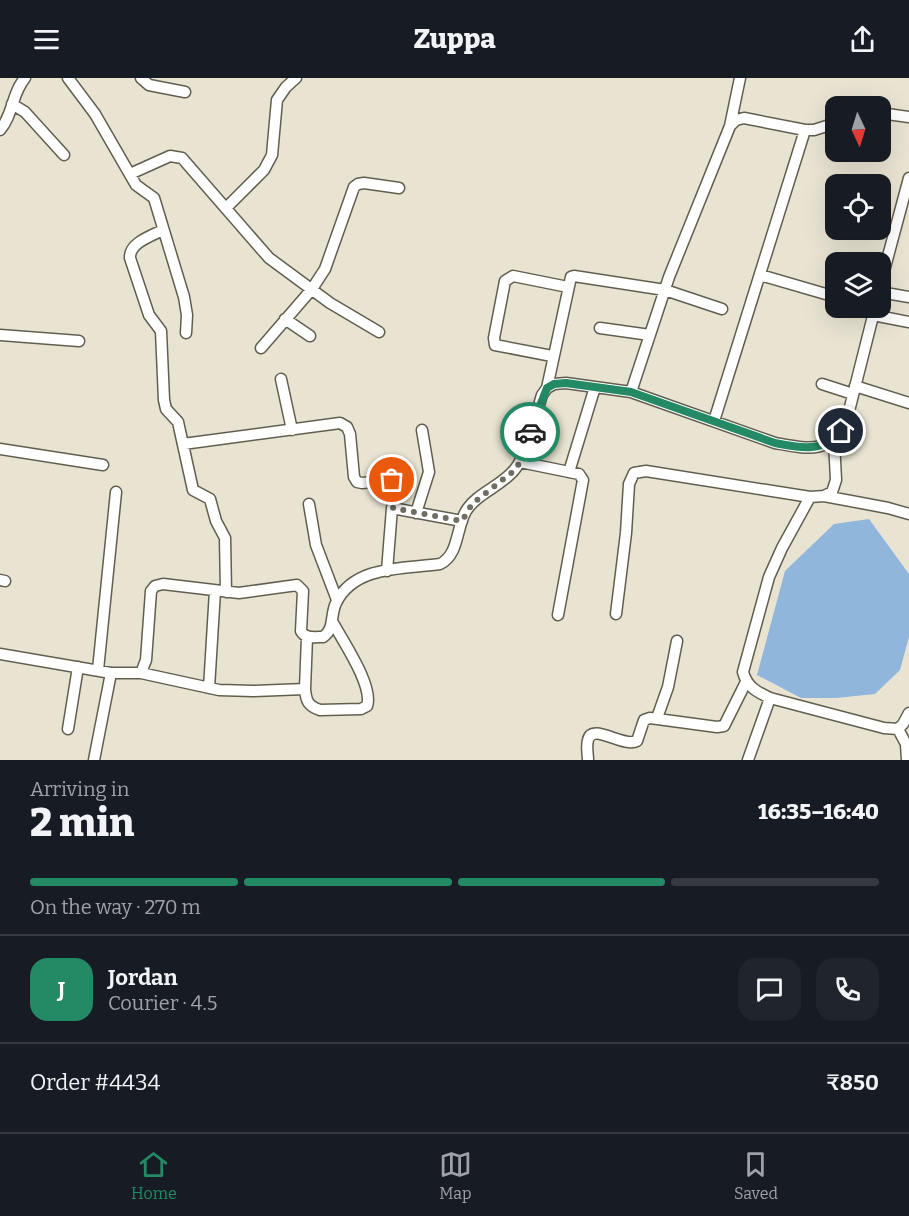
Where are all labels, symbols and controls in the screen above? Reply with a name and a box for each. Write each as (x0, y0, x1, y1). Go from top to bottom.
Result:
icon: menu (30, 23, 63, 56)
text: Zuppa (413, 23, 496, 55)
icon: share (846, 23, 879, 56)
north arrow (825, 96, 891, 162)
map controls (825, 96, 891, 318)
button: locate (825, 174, 891, 240)
button: layers (825, 252, 891, 318)
courier (500, 402, 560, 462)
pin (815, 405, 866, 456)
icon: home (824, 414, 857, 447)
icon: car (514, 416, 547, 449)
pin (366, 454, 417, 505)
icon: bag (375, 463, 408, 496)
text: Arriving in (30, 777, 129, 801)
text: 16:35–16:40 (758, 798, 879, 825)
text: 2 min (30, 800, 134, 846)
text: On the way · 270 m (30, 895, 201, 919)
button: chat (738, 958, 801, 1021)
button: phone (816, 958, 879, 1021)
text: Jordan (108, 964, 178, 991)
text: J (58, 976, 65, 1003)
text: Courier · 4.5 (108, 991, 217, 1015)
text: Order #4434 (30, 1069, 160, 1096)
text: ₹850 (826, 1069, 879, 1096)
tab: Home (131, 1148, 177, 1203)
tab: Map (439, 1148, 472, 1203)
tab: Saved (734, 1148, 778, 1203)

